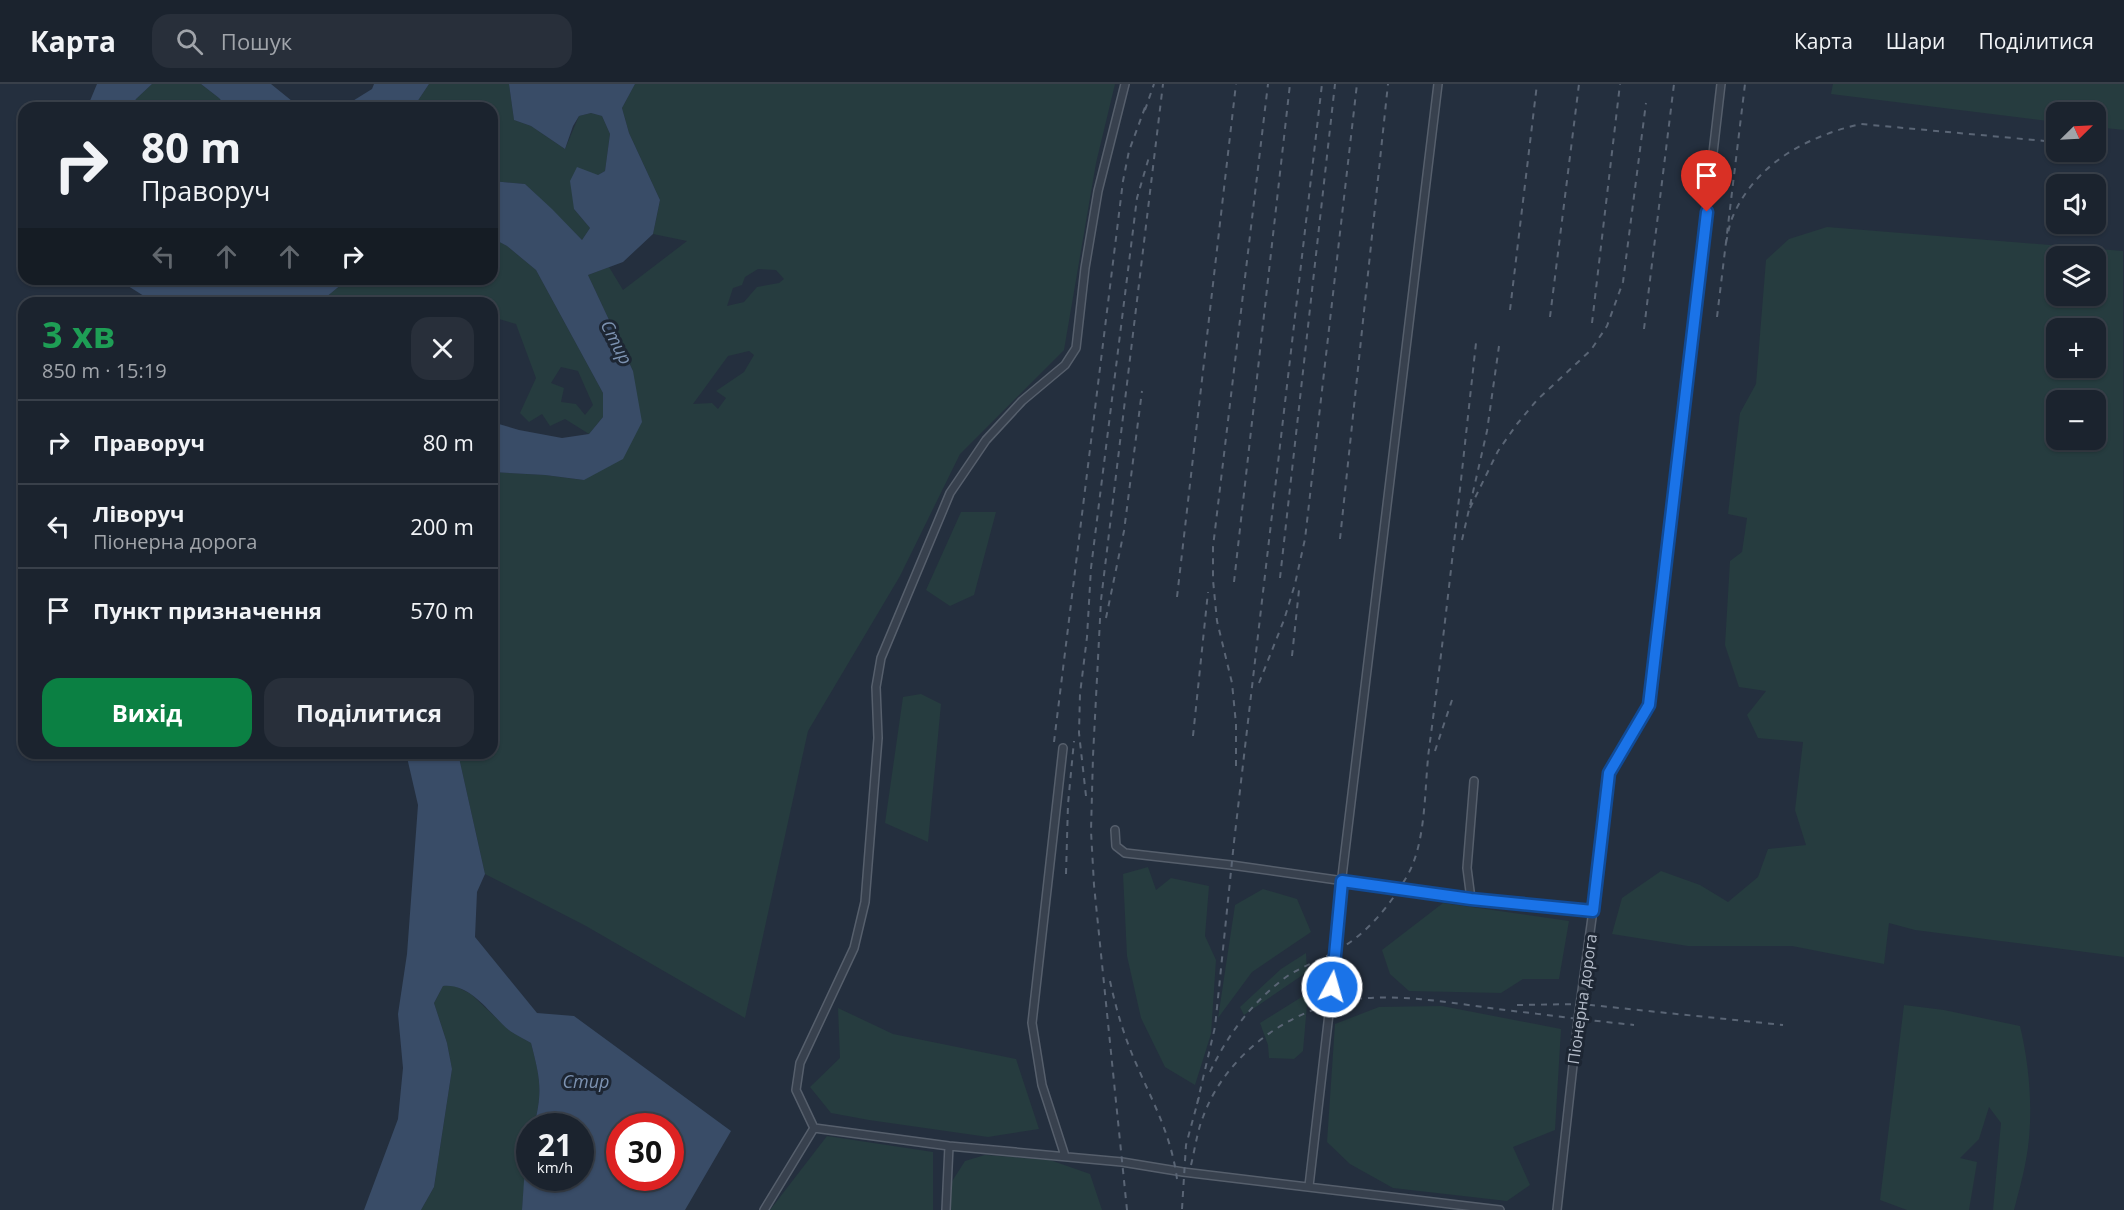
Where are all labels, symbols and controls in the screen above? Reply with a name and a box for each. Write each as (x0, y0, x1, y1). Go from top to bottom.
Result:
search box (152, 14, 572, 68)
text: Карта (30, 22, 116, 60)
icon: search (173, 25, 206, 58)
text: Пошук (221, 26, 292, 56)
text: Карта (1794, 27, 1853, 55)
text: Шари (1886, 27, 1945, 55)
text: Поділитися (1978, 27, 2094, 55)
north arrow (2046, 102, 2106, 162)
map controls (2046, 102, 2106, 450)
text: 80 m (141, 118, 241, 175)
icon: right (42, 126, 120, 204)
pin (1681, 150, 1732, 212)
icon: arrive (1690, 159, 1723, 192)
text: Праворуч (141, 172, 270, 209)
button: sound (2046, 174, 2106, 234)
icon: left (147, 240, 180, 273)
icon: ahead (210, 240, 243, 273)
icon: ahead (273, 240, 306, 273)
icon: right (336, 240, 369, 273)
button: layers (2046, 246, 2106, 306)
text: 3 хв (42, 310, 115, 359)
water label: Стир (596, 316, 638, 368)
button: close (411, 317, 474, 380)
button: + (2046, 318, 2106, 378)
text: 850 m · 15:19 (42, 357, 167, 384)
button: − (2046, 390, 2106, 450)
icon: right (42, 426, 75, 459)
text: Праворуч (93, 427, 205, 457)
text: 80 m (423, 427, 474, 457)
text: Ліворуч (93, 498, 184, 528)
icon: left (42, 510, 75, 543)
text: 200 m (410, 511, 474, 541)
text: Піонерна дорога (93, 528, 257, 555)
icon: arrive (42, 594, 75, 627)
text: Пункт призначення (93, 595, 322, 625)
text: 570 m (410, 595, 474, 625)
button: Вихід (42, 678, 252, 747)
button: Поділитися (264, 678, 474, 747)
street label: Піонерна дорога (1562, 932, 1602, 1066)
position arrow (1300, 955, 1364, 1019)
water label: Стир (562, 1069, 610, 1093)
speed limit sign: 30 (606, 1113, 684, 1191)
text: 21 (538, 1124, 572, 1165)
text: km/h (537, 1157, 573, 1177)

